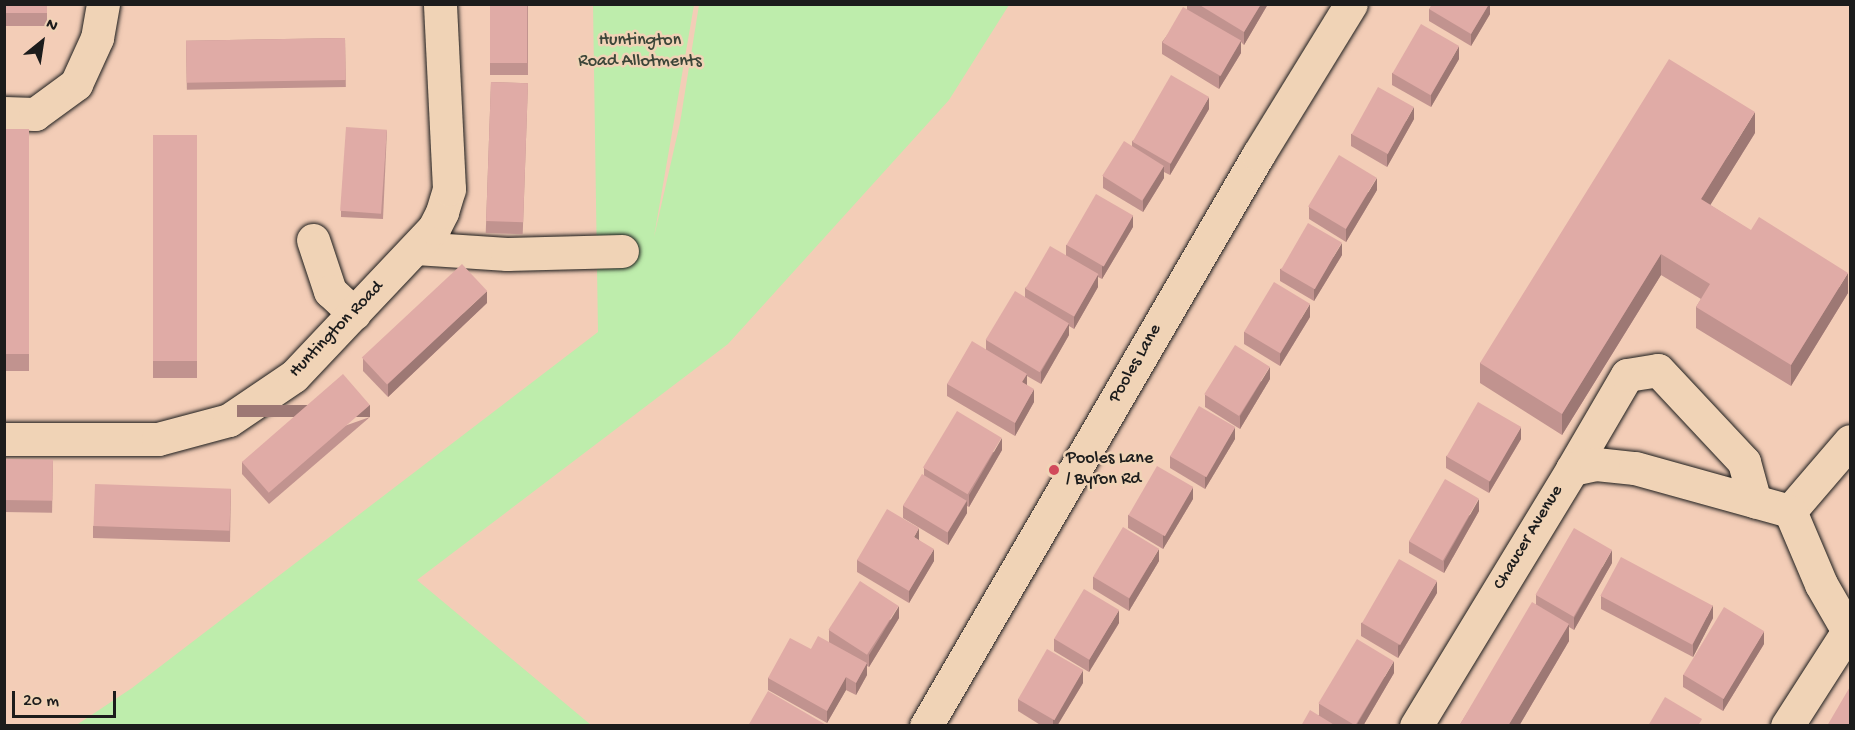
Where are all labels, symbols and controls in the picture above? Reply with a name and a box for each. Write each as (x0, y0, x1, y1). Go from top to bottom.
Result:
north arrow (12, 12, 72, 72)
text: N (42, 15, 61, 37)
park label: Huntington Road Allotments (578, 31, 702, 74)
street label: Huntington Road (285, 277, 389, 383)
street label: Pooles Lane (1105, 321, 1167, 407)
place label: Pooles Lane / Byron Rd (1066, 449, 1153, 492)
marker: Pooles Lane / Byron Rd (1047, 463, 1061, 477)
street label: Chaucer Avenue (1489, 482, 1569, 594)
scale bar (15, 679, 118, 717)
text: 20 m (23, 691, 59, 712)

